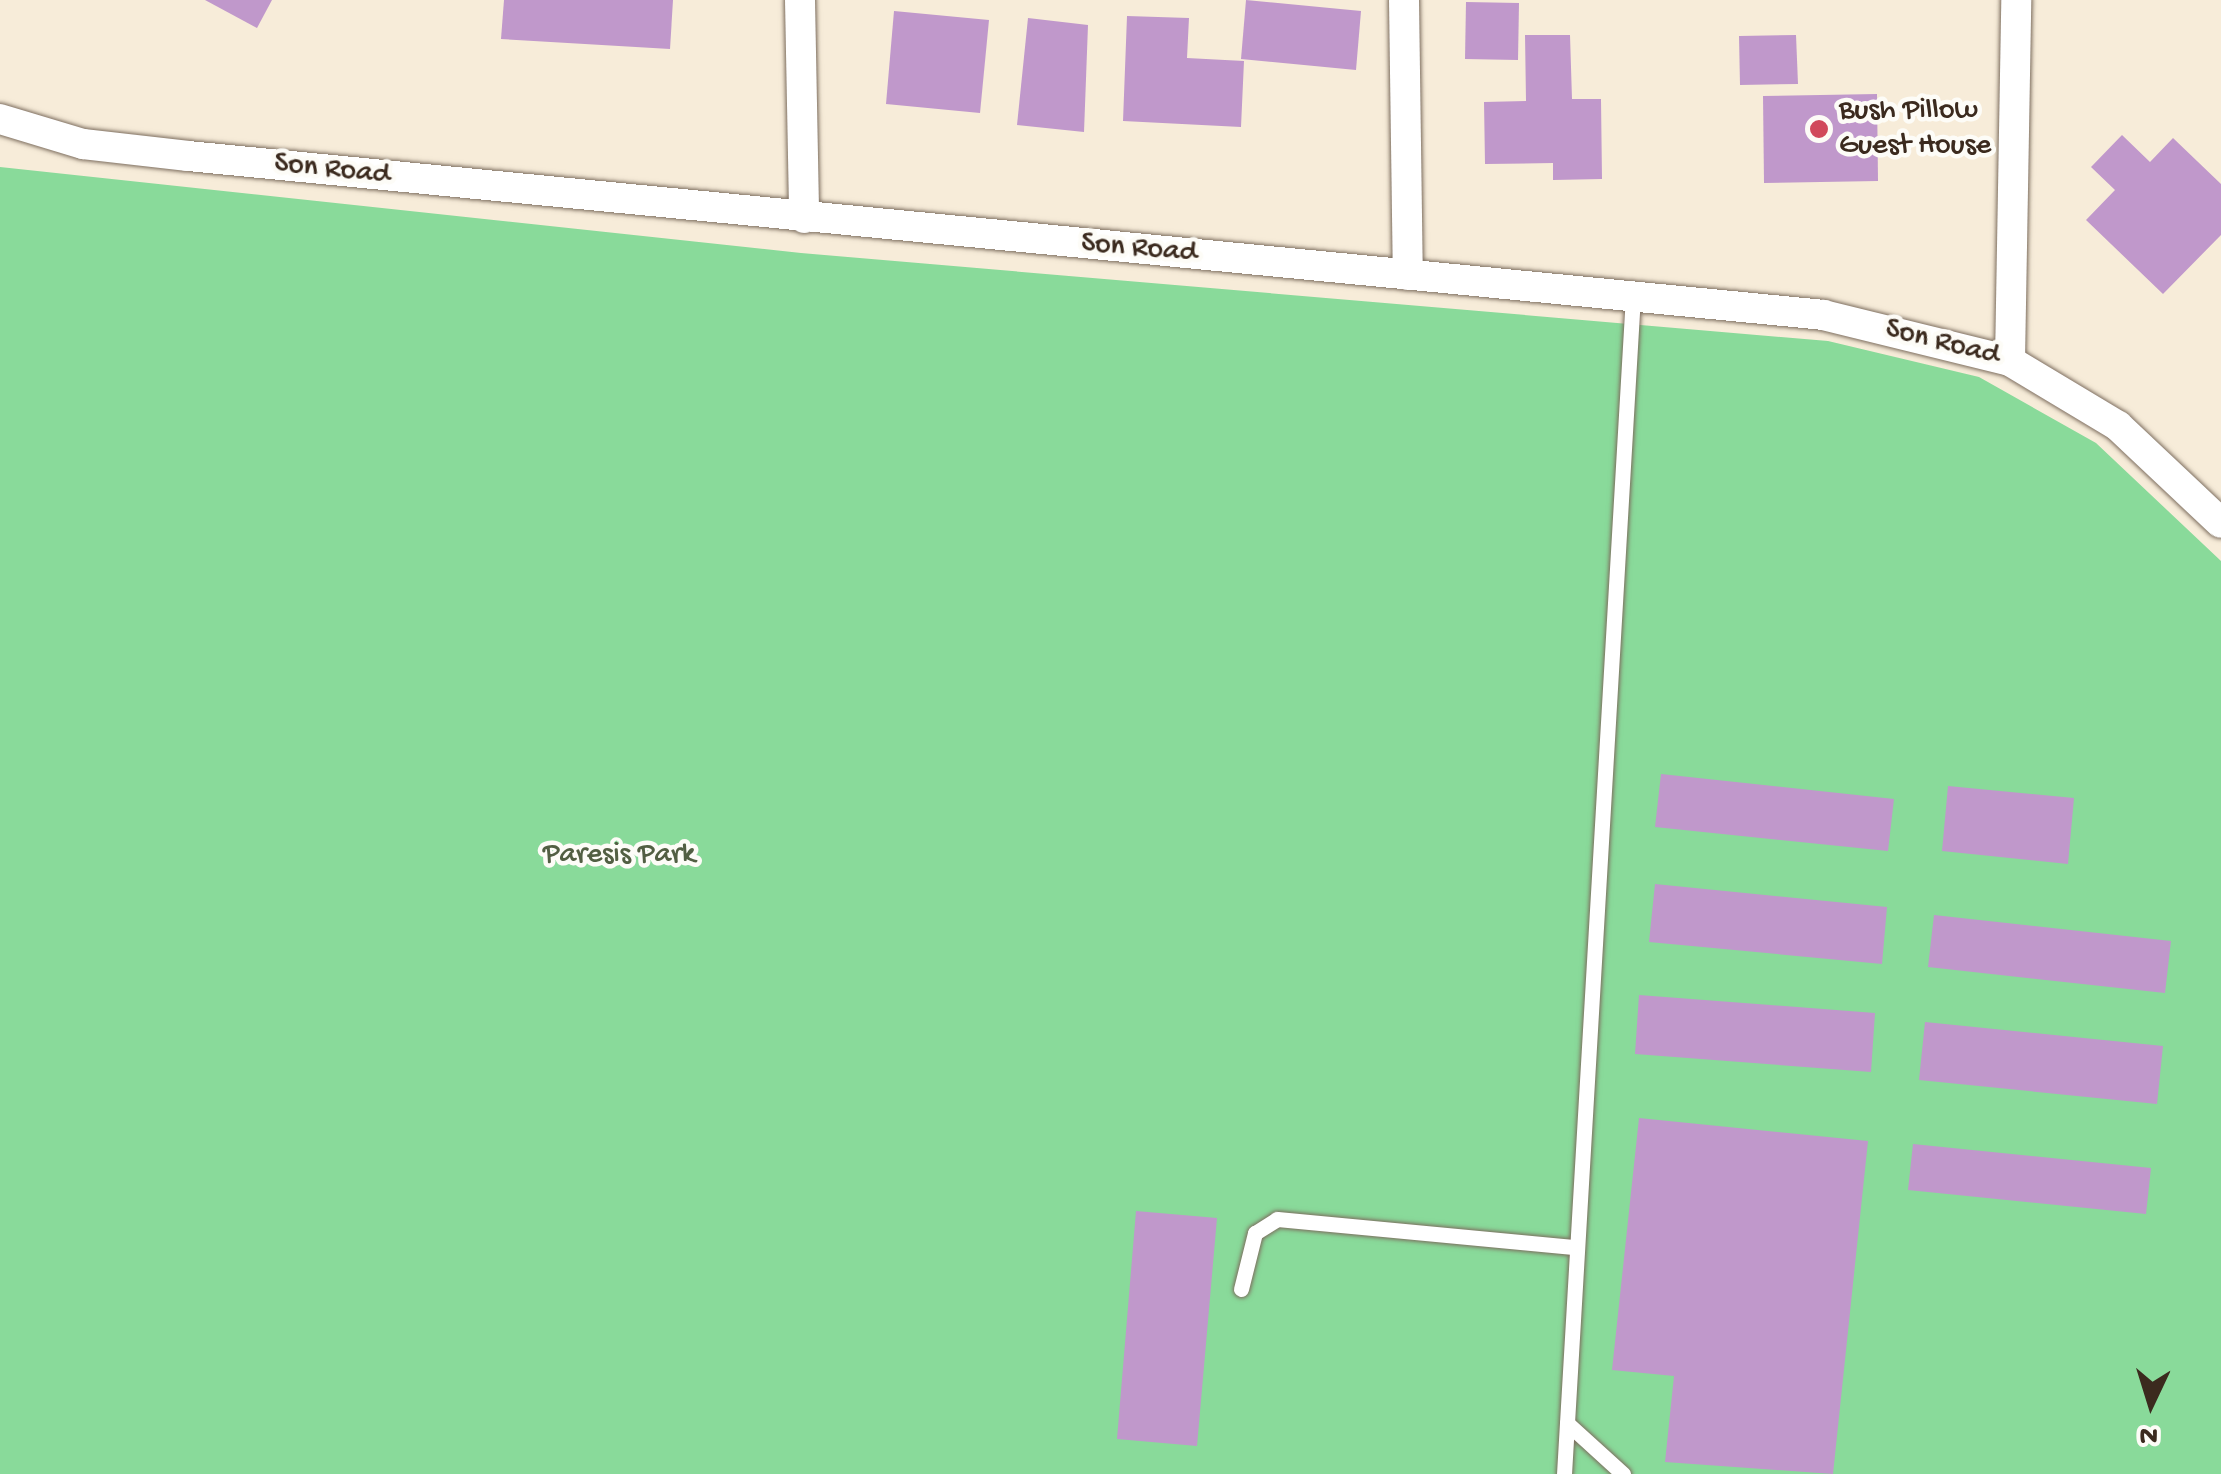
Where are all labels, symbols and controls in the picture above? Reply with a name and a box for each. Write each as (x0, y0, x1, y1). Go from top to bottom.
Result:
place label: Bush Pillow Guest House (1839, 94, 1991, 164)
marker: Bush Pillow Guest House (1808, 118, 1830, 140)
street label: Son Road (272, 147, 392, 195)
street label: Son Road (1079, 227, 1199, 273)
street label: Son Road (1881, 312, 2003, 376)
park label: Paresis Park (543, 838, 695, 874)
north arrow (2101, 1354, 2201, 1454)
text: N (2139, 1417, 2159, 1452)

